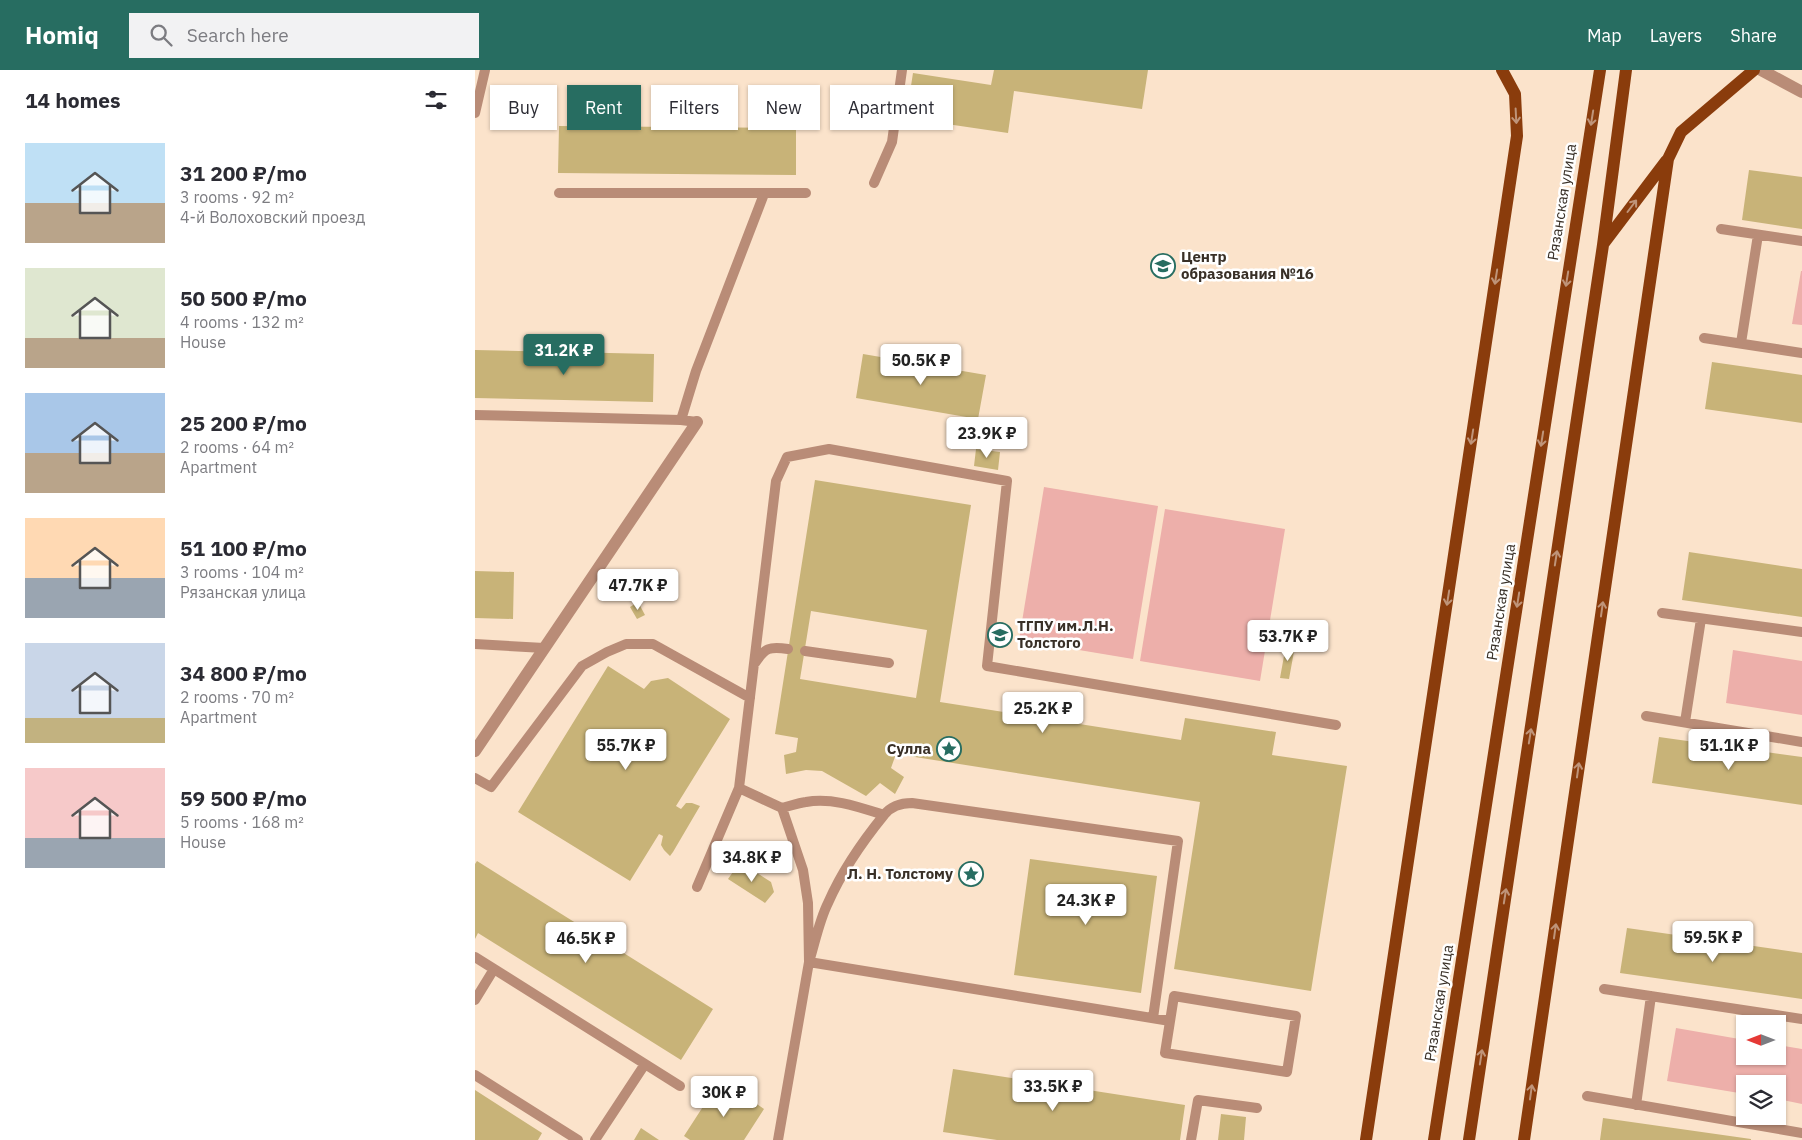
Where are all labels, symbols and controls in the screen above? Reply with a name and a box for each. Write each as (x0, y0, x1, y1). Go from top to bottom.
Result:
search box (129, 13, 479, 58)
text: Homiq (25, 19, 99, 51)
icon: search (147, 21, 175, 49)
text: Search here (187, 23, 289, 47)
text: Map (1587, 24, 1622, 47)
text: Layers (1650, 24, 1702, 47)
text: Share (1730, 24, 1777, 47)
chip: Buy (490, 85, 557, 130)
chip: Rent (567, 85, 641, 130)
chip: Filters (651, 85, 738, 130)
chip: New (748, 85, 820, 130)
chip: Apartment (830, 85, 953, 130)
text: 14 homes (25, 86, 121, 114)
icon: filters (422, 86, 450, 114)
one-way arrow (1511, 107, 1520, 123)
one-way arrow (1587, 110, 1597, 126)
street label: Рязанская улица (1543, 142, 1580, 262)
text: 31 200 ₽/mo (180, 159, 307, 187)
icon: home (65, 163, 125, 223)
text: 3 rooms · 92 m² (180, 187, 294, 207)
one-way arrow (1627, 200, 1638, 213)
text: 4-й Волоховский проезд (180, 207, 365, 227)
place label: Центр образования №16 (1181, 247, 1314, 283)
school or university icon: Центр образования №16 (1150, 253, 1176, 279)
one-way arrow (1491, 268, 1501, 284)
one-way arrow (1562, 270, 1572, 286)
text: 50 500 ₽/mo (180, 284, 307, 312)
icon: home (65, 288, 125, 348)
text: 4 rooms · 132 m² (180, 312, 304, 332)
text: House (180, 332, 226, 352)
pin: 31.2K ₽ (518, 334, 610, 376)
text: 31.2K ₽ (534, 340, 594, 360)
pin: 50.5K ₽ (875, 344, 967, 386)
text: 50.5K ₽ (891, 350, 951, 370)
text: 25 200 ₽/mo (180, 409, 307, 437)
icon: home (65, 413, 125, 473)
pin: 23.9K ₽ (941, 416, 1033, 459)
text: 23.9K ₽ (957, 423, 1017, 443)
one-way arrow (1467, 429, 1477, 445)
one-way arrow (1537, 431, 1547, 447)
text: 2 rooms · 64 m² (180, 437, 294, 457)
text: Apartment (180, 457, 257, 477)
text: 51 100 ₽/mo (180, 534, 307, 562)
icon: home (65, 538, 125, 598)
street label: Рязанская улица (1482, 542, 1519, 662)
one-way arrow (1551, 550, 1561, 566)
text: 3 rooms · 104 m² (180, 562, 304, 582)
pin: 47.7K ₽ (592, 568, 684, 611)
text: 47.7K ₽ (608, 575, 668, 595)
text: Рязанская улица (180, 582, 306, 602)
one-way arrow (1442, 590, 1452, 606)
one-way arrow (1512, 591, 1522, 607)
one-way arrow (1597, 602, 1607, 618)
place label: ТГПУ им.Л.Н. Толстого (1017, 616, 1114, 652)
pin: 53.7K ₽ (1242, 620, 1334, 662)
school or university icon: ТГПУ им.Л.Н. Толстого (987, 622, 1013, 648)
text: 53.7K ₽ (1258, 626, 1318, 646)
text: 34 800 ₽/mo (180, 659, 307, 687)
icon: home (65, 663, 125, 723)
text: 2 rooms · 70 m² (180, 687, 294, 707)
pin: 25.2K ₽ (997, 692, 1089, 734)
text: 25.2K ₽ (1013, 698, 1073, 718)
text: Apartment (180, 707, 257, 727)
pin: 55.7K ₽ (580, 728, 672, 771)
one-way arrow (1525, 728, 1535, 744)
pin: 51.1K ₽ (1683, 728, 1775, 771)
text: 55.7K ₽ (596, 735, 656, 755)
text: 51.1K ₽ (1699, 735, 1759, 755)
place icon: Сулла (936, 736, 962, 762)
place label: Сулла (887, 739, 931, 758)
one-way arrow (1574, 763, 1584, 779)
text: 59 500 ₽/mo (180, 784, 307, 812)
icon: home (65, 788, 125, 848)
text: 5 rooms · 168 m² (180, 812, 304, 832)
text: House (180, 832, 226, 852)
pin: 34.8K ₽ (706, 840, 798, 883)
text: 34.8K ₽ (722, 847, 782, 867)
place icon: Л. Н. Толстому (958, 861, 984, 887)
place label: Л. Н. Толстому (847, 864, 953, 883)
pin: 24.3K ₽ (1040, 884, 1132, 926)
one-way arrow (1501, 889, 1511, 905)
text: 24.3K ₽ (1056, 890, 1116, 910)
pin: 59.5K ₽ (1667, 920, 1759, 963)
pin: 46.5K ₽ (540, 922, 632, 964)
one-way arrow (1550, 923, 1560, 939)
text: 59.5K ₽ (1683, 927, 1743, 947)
text: 46.5K ₽ (556, 928, 616, 948)
street label: Рязанская улица (1420, 943, 1457, 1063)
north arrow (1736, 1015, 1786, 1065)
map controls (1736, 1015, 1786, 1125)
one-way arrow (1477, 1050, 1487, 1066)
pin: 33.5K ₽ (1007, 1070, 1099, 1112)
button: layers (1736, 1075, 1786, 1125)
pin: 30K ₽ (689, 1076, 759, 1118)
text: 33.5K ₽ (1023, 1076, 1083, 1096)
text: 30K ₽ (702, 1082, 746, 1102)
one-way arrow (1526, 1084, 1536, 1100)

